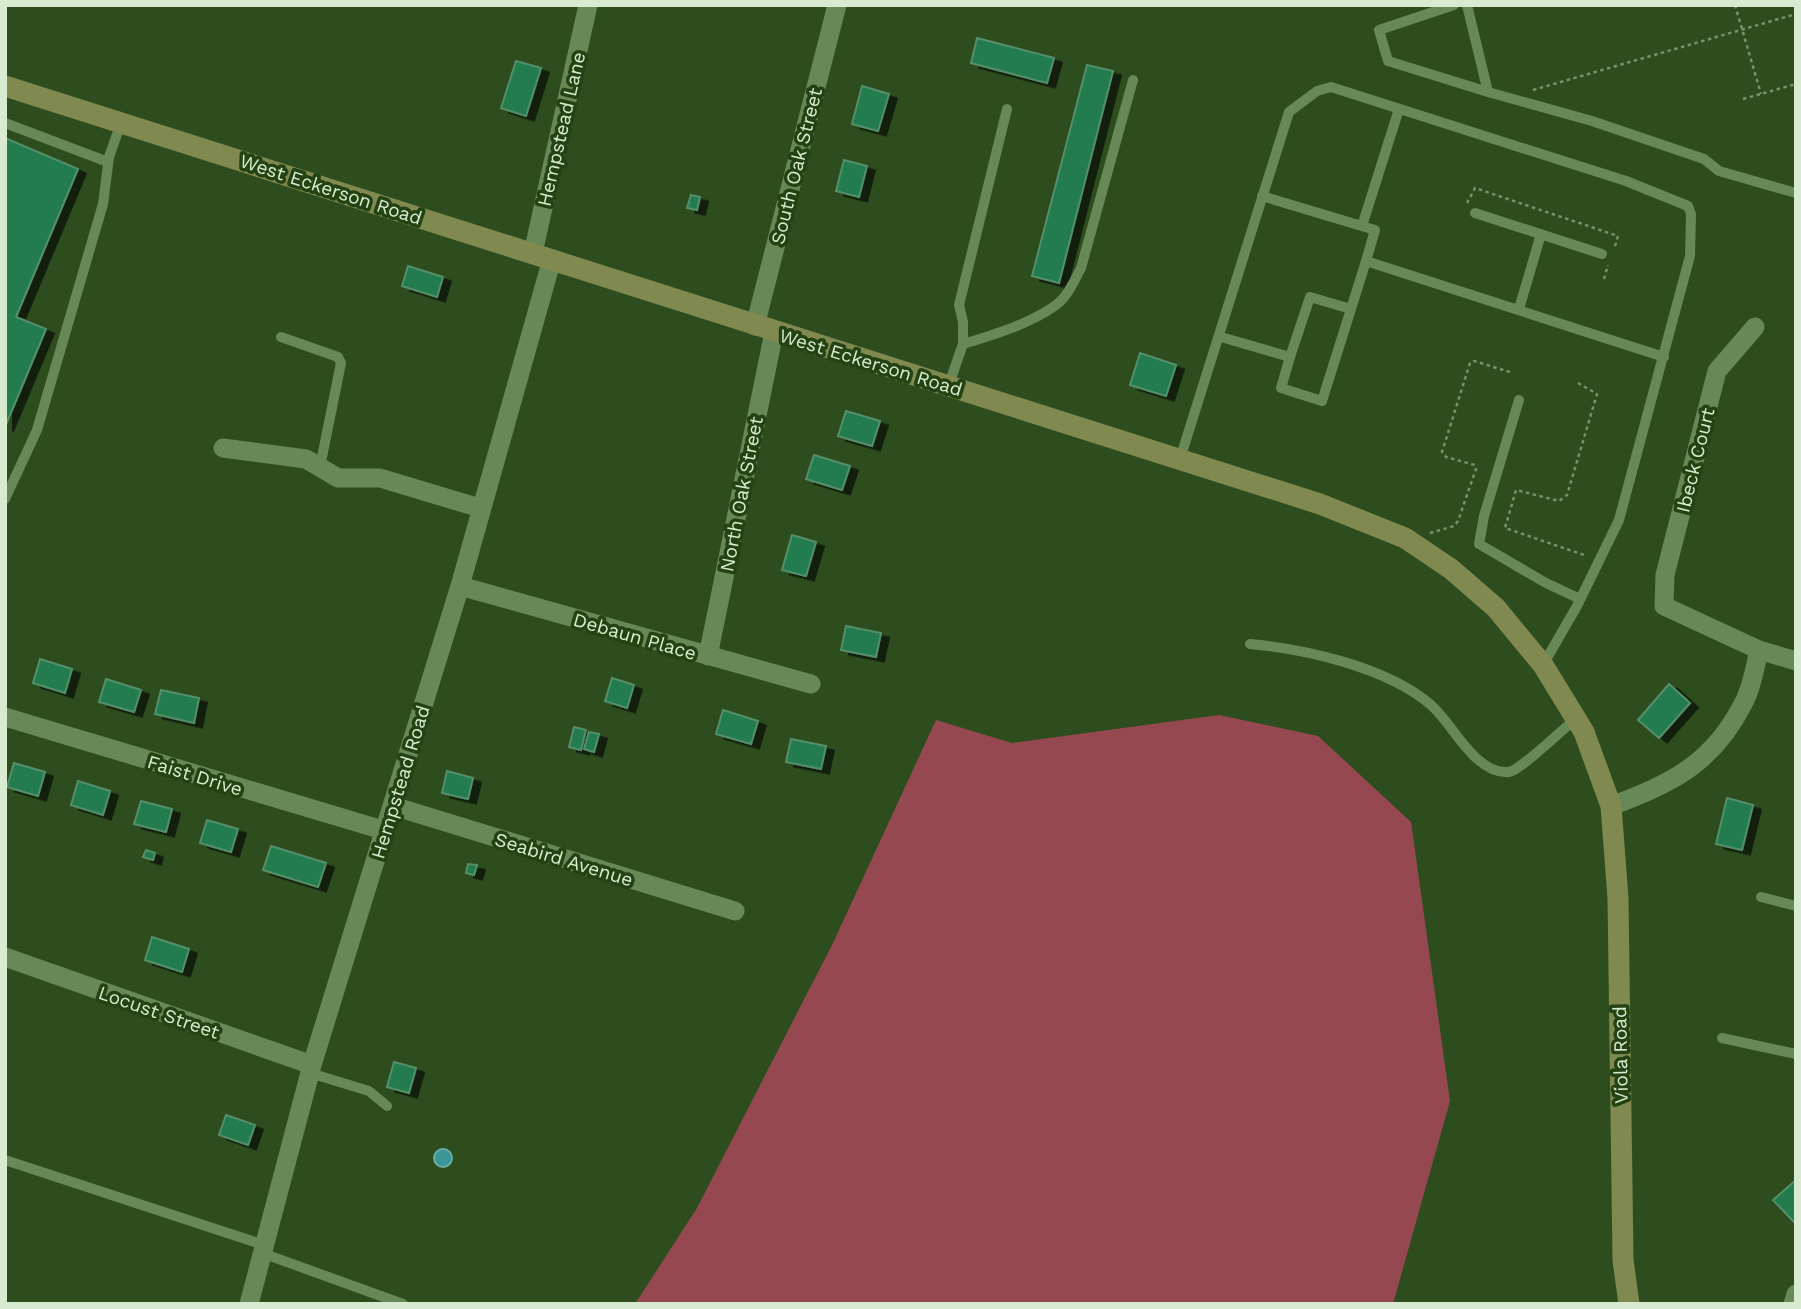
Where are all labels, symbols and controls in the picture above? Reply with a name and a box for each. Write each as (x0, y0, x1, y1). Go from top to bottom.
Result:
street label: Hempstead Lane (533, 50, 590, 209)
street label: South Oak Street (766, 85, 827, 247)
street label: West Eckerson Road (237, 149, 425, 230)
street label: West Eckerson Road (777, 324, 965, 401)
street label: Ibeck Court (1671, 405, 1720, 515)
street label: North Oak Street (715, 415, 768, 574)
street label: Debaun Place (571, 608, 699, 665)
street label: Hempstead Road (366, 703, 435, 862)
street label: Faist Drive (145, 750, 245, 801)
street label: Seabird Avenue (492, 828, 636, 891)
street label: Locust Street (95, 981, 222, 1044)
street label: Viola Road (1608, 1006, 1633, 1104)

